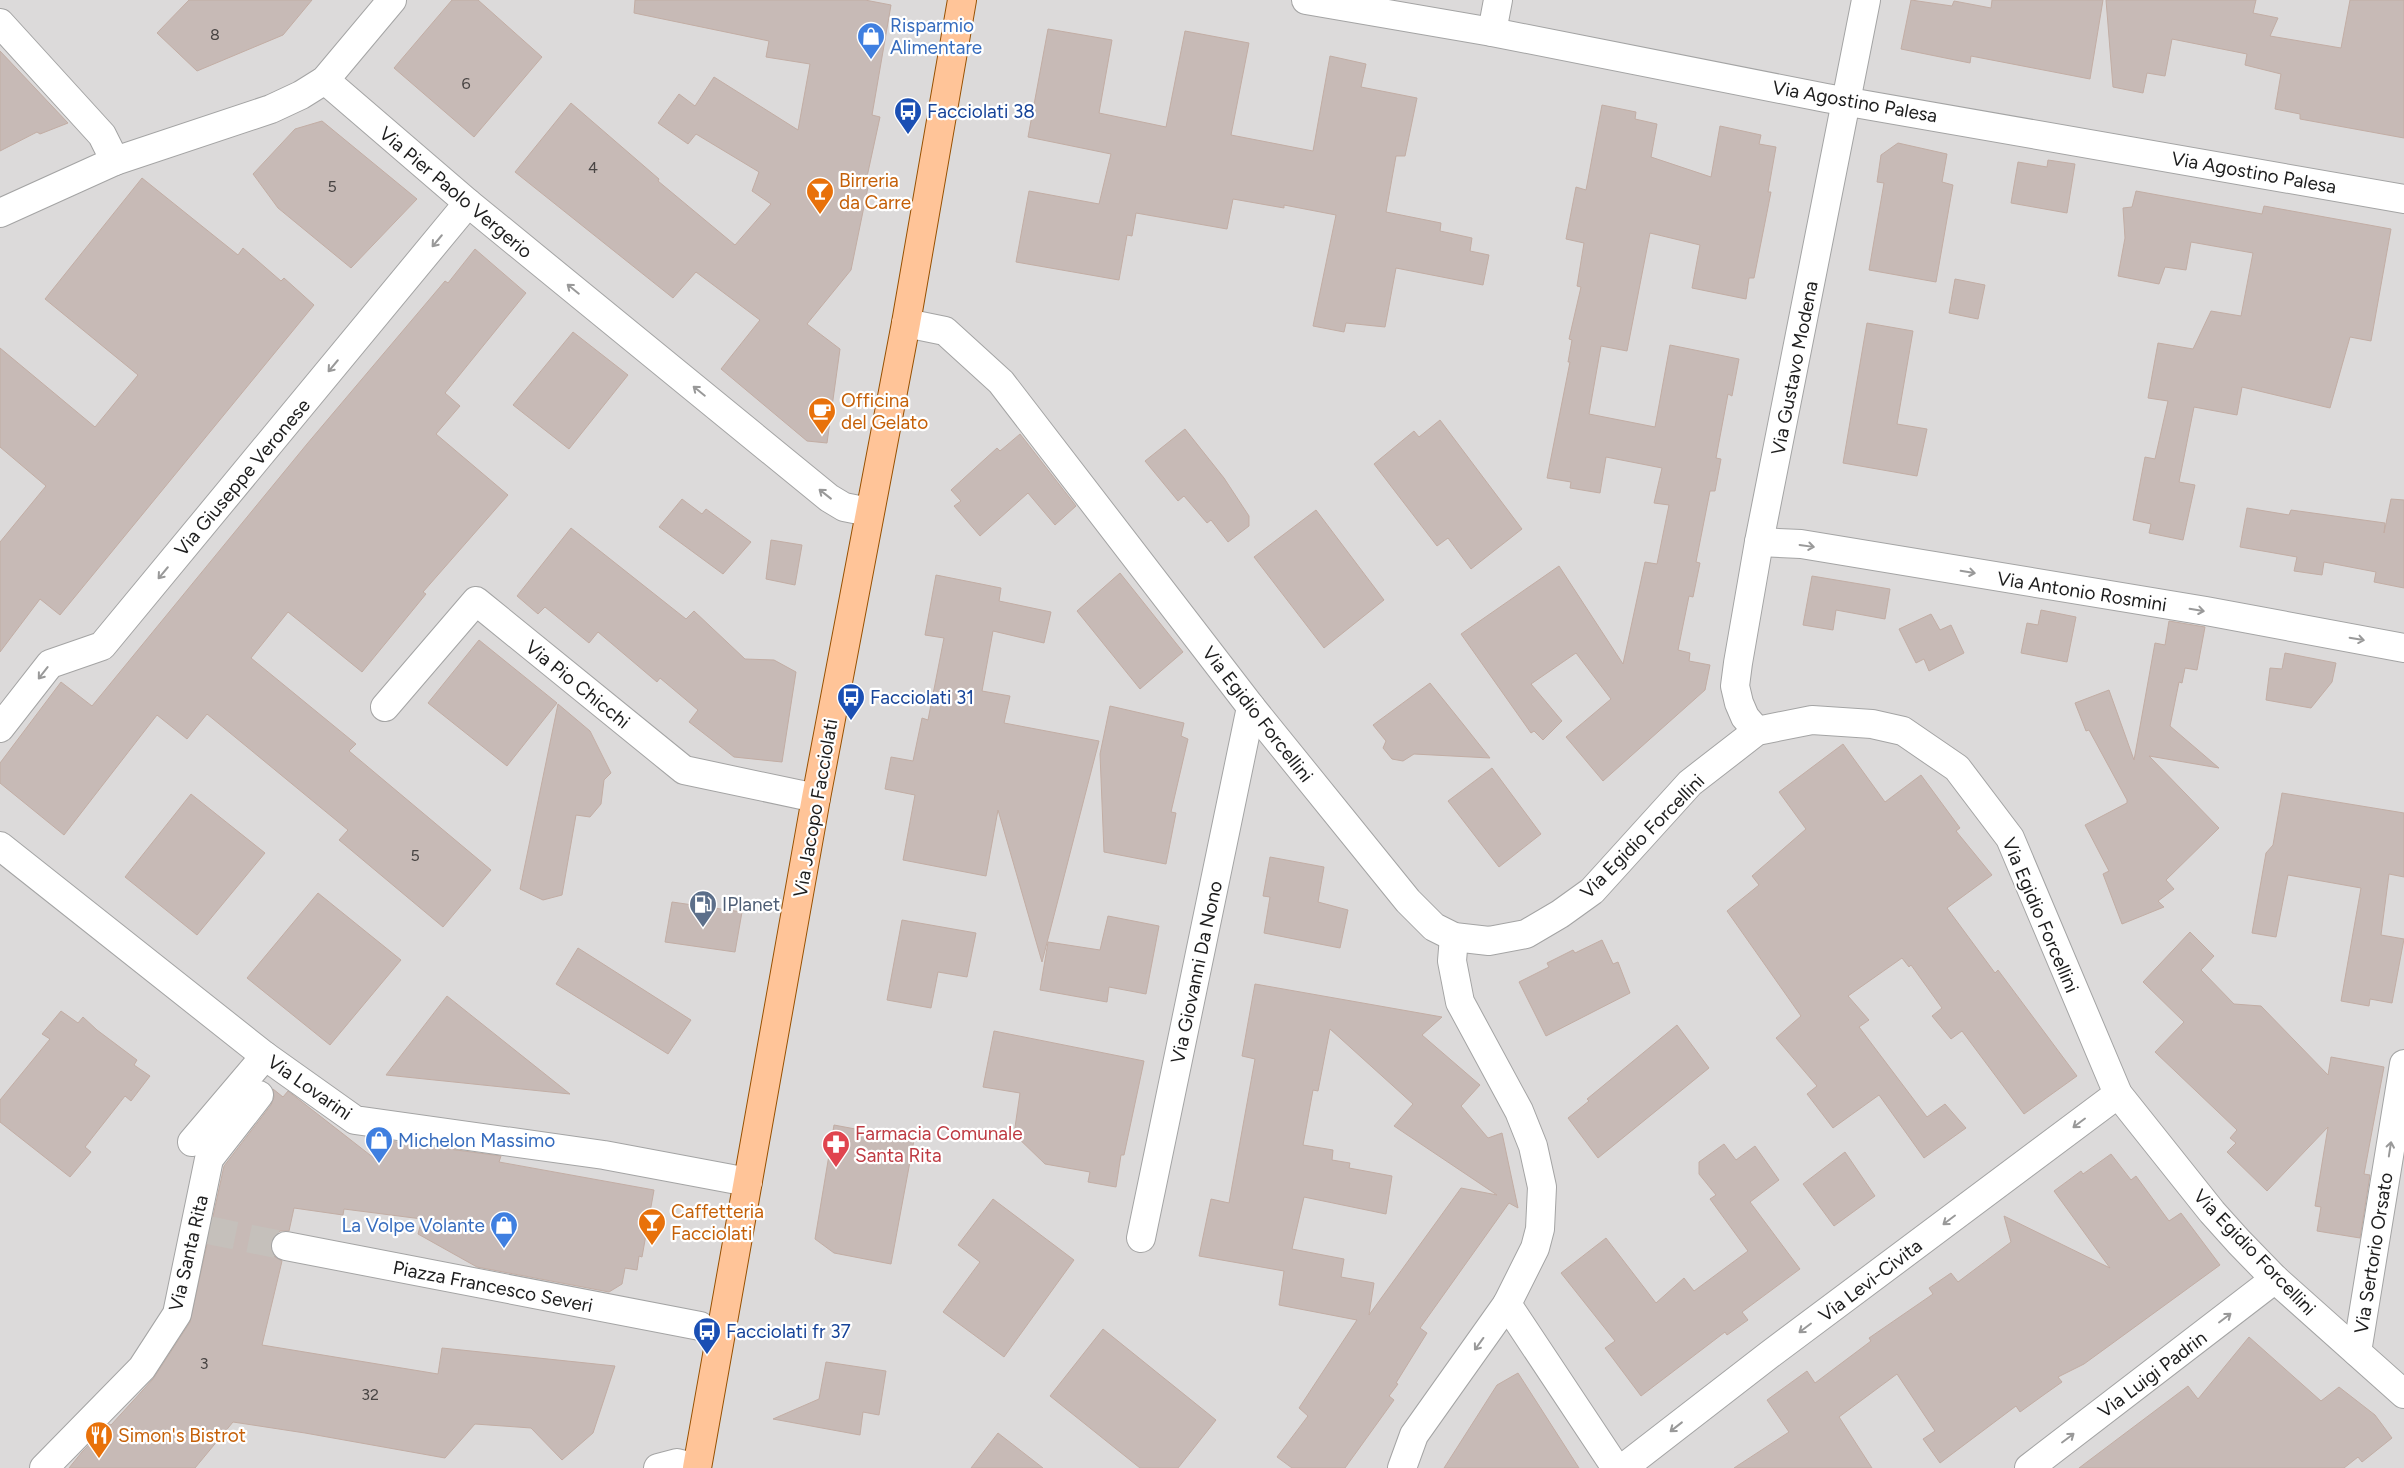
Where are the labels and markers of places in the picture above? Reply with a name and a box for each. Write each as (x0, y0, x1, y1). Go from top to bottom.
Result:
place label: Risparmio Alimentare (890, 14, 982, 59)
shop icon: Risparmio Alimentare (856, 21, 886, 60)
bus stop icon: Facciolati 38 (893, 96, 923, 135)
place label: Facciolati 38 (927, 100, 1035, 123)
place label: Birreria da Carre (839, 169, 911, 214)
bar icon: Birreria da Carre (805, 176, 835, 215)
place label: Officina del Gelato (841, 389, 928, 434)
cafe icon: Officina del Gelato (807, 396, 837, 435)
bus stop icon: Facciolati 31 (836, 682, 866, 721)
place label: Facciolati 31 (870, 686, 974, 709)
fuel station icon: IPlanet (688, 889, 718, 928)
place label: IPlanet (722, 893, 780, 916)
place label: Farmacia Comunale Santa Rita (855, 1122, 1023, 1167)
shop icon: Michelon Massimo (364, 1125, 394, 1164)
place label: Michelon Massimo (398, 1129, 555, 1152)
pharmacy icon: Farmacia Comunale Santa Rita (821, 1129, 851, 1168)
place label: Caffetteria Facciolati (671, 1200, 764, 1245)
bar icon: Caffetteria Facciolati (637, 1207, 667, 1246)
shop icon: La Volpe Volante (489, 1210, 519, 1249)
place label: La Volpe Volante (341, 1214, 485, 1237)
bus stop icon: Facciolati fr 37 (692, 1316, 722, 1355)
place label: Facciolati fr 37 (726, 1320, 851, 1343)
restaurant icon: Simon's Bistrot (84, 1420, 114, 1459)
place label: Simon's Bistrot (118, 1424, 246, 1447)

